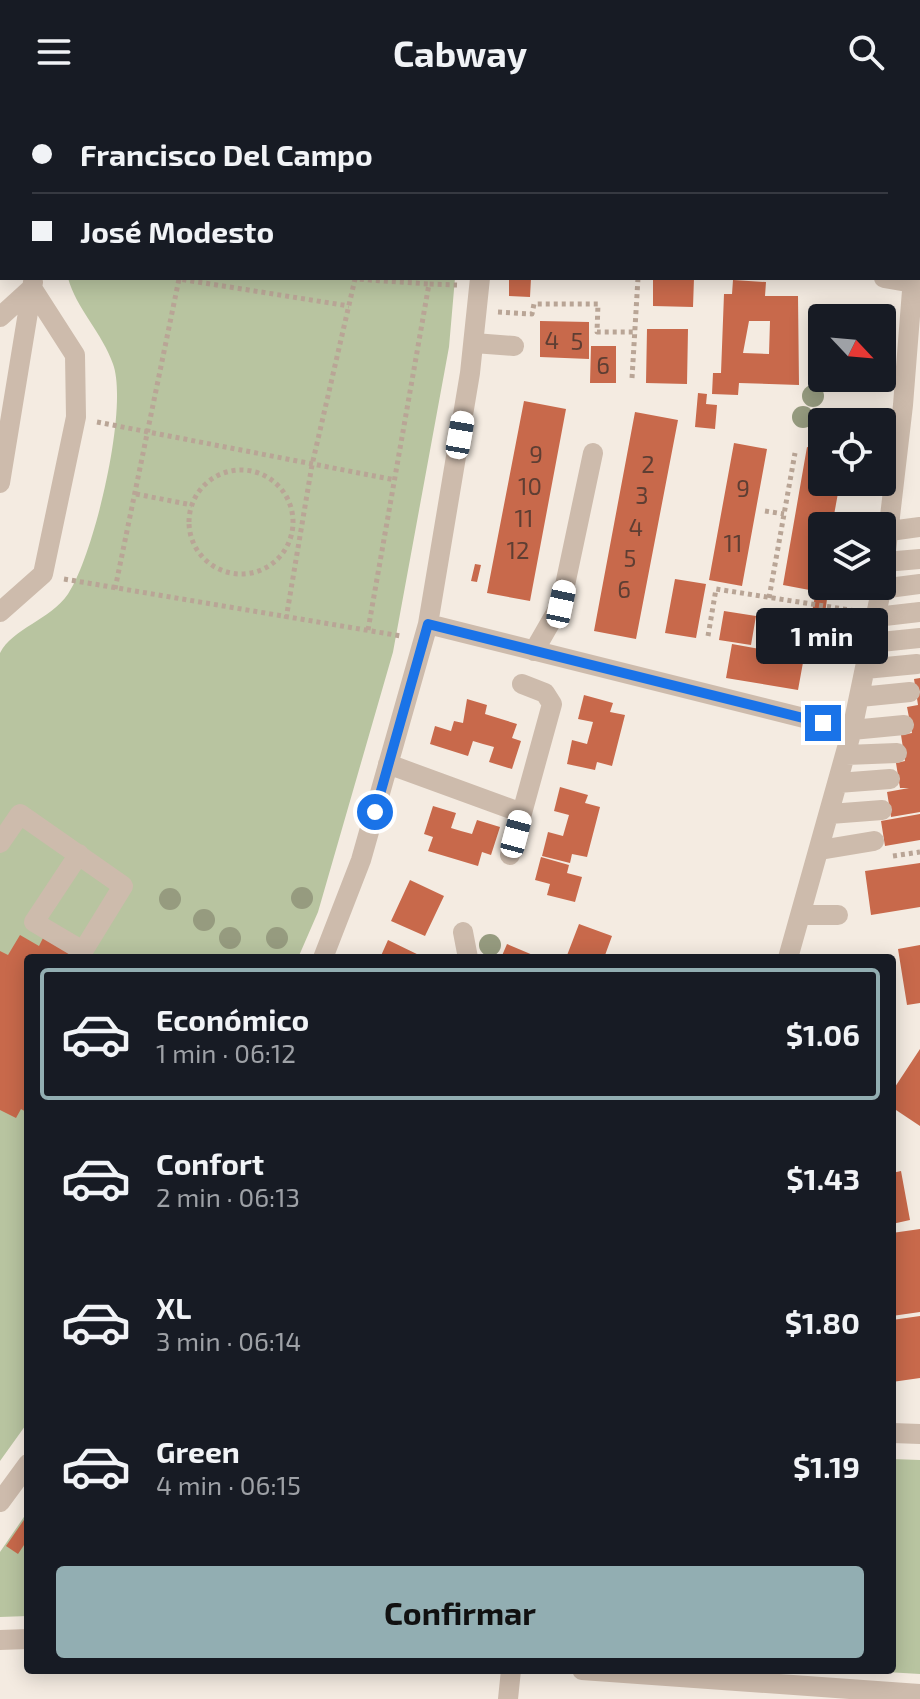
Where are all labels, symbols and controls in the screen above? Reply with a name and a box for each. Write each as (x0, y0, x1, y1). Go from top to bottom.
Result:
icon: menu (32, 30, 76, 74)
icon: search (844, 30, 888, 74)
text: Cabway (393, 31, 527, 74)
text: Francisco Del Campo (80, 136, 373, 172)
text: José Modesto (80, 213, 274, 249)
north arrow (808, 304, 896, 392)
map controls (808, 304, 896, 600)
house number: 4 (545, 325, 559, 354)
house number: 5 (571, 326, 583, 355)
house number: 6 (596, 350, 610, 379)
button: locate (808, 408, 896, 496)
car (444, 409, 476, 461)
house number: 9 (529, 439, 543, 468)
house number: 2 (641, 449, 655, 478)
house number: 10 (518, 471, 542, 500)
house number: 9 (736, 473, 750, 502)
house number: 3 (635, 480, 649, 509)
house number: 11 (514, 503, 534, 532)
house number: 4 (629, 512, 643, 541)
button: layers (808, 512, 896, 600)
house number: 11 (723, 528, 743, 557)
house number: 12 (506, 535, 530, 564)
house number: 5 (624, 543, 636, 572)
house number: 6 (617, 574, 631, 603)
car (544, 578, 578, 630)
callout: 1 min (757, 607, 889, 663)
text: 1 min (791, 620, 853, 651)
route end (805, 705, 841, 741)
route start (357, 794, 393, 830)
car (498, 808, 534, 860)
icon: car (60, 998, 132, 1070)
text: Económico (156, 1001, 309, 1037)
text: $1.06 (786, 1016, 860, 1052)
text: 1 min · 06:12 (156, 1037, 296, 1068)
icon: car (60, 1142, 132, 1214)
text: Confort (156, 1145, 264, 1181)
text: $1.43 (786, 1160, 860, 1196)
text: 2 min · 06:13 (156, 1181, 300, 1212)
icon: car (60, 1286, 132, 1358)
text: XL (156, 1289, 191, 1325)
text: $1.80 (785, 1304, 860, 1340)
text: 3 min · 06:14 (156, 1325, 301, 1356)
icon: car (60, 1430, 132, 1502)
text: Green (156, 1433, 240, 1469)
text: $1.19 (793, 1448, 860, 1484)
text: 4 min · 06:15 (156, 1469, 301, 1500)
button: Confirmar (56, 1566, 864, 1658)

